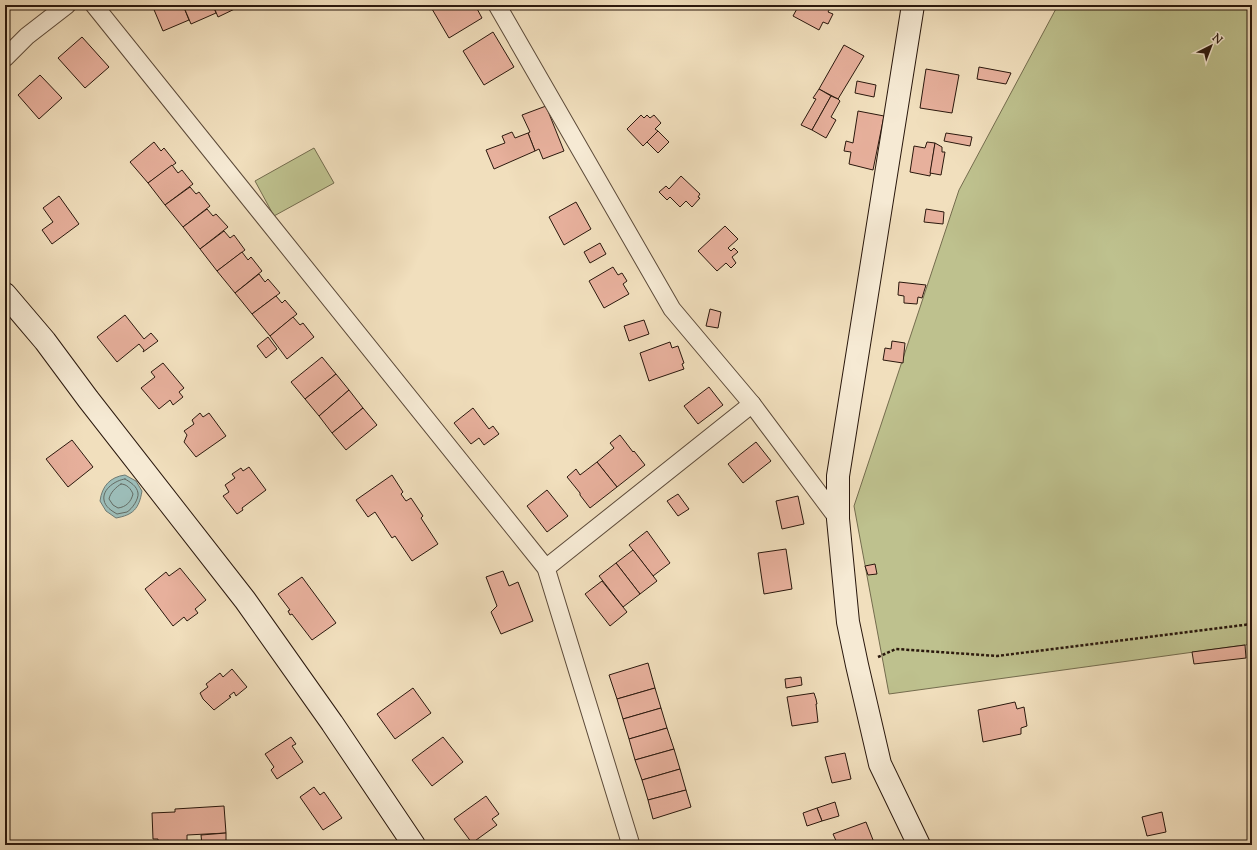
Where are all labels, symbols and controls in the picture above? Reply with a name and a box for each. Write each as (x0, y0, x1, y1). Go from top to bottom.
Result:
north arrow (1191, 26, 1231, 66)
text: N (1208, 30, 1226, 48)

